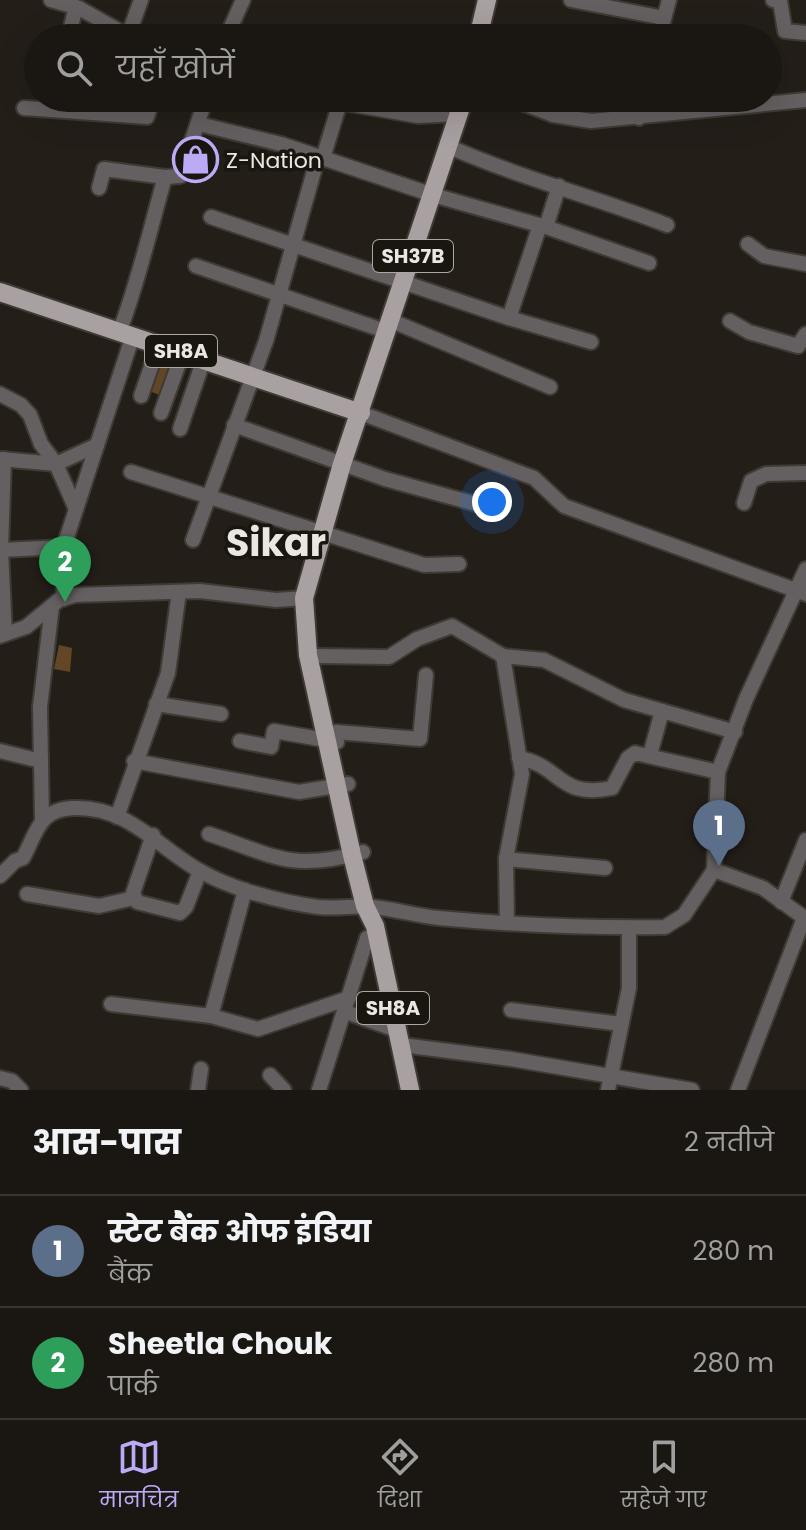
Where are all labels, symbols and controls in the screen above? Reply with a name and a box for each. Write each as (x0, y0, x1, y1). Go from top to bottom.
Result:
search box (24, 24, 782, 112)
icon: search (52, 46, 96, 90)
text: यहाँ खोजें (116, 46, 235, 89)
shop icon: Z-Nation (171, 136, 219, 184)
place label: Z-Nation (226, 145, 322, 176)
road number: SH37B (373, 240, 453, 272)
road number: SH8A (145, 335, 217, 367)
your location (472, 482, 512, 522)
district label: Sikar (226, 516, 326, 569)
pin: 2 (39, 536, 91, 602)
pin: 1 (693, 800, 745, 866)
road number: SH8A (357, 992, 429, 1024)
text: आस-पास (32, 1118, 181, 1166)
text: 2 नतीजे (684, 1124, 774, 1160)
text: स्टेट बेैंक ओफ इंडिया (108, 1210, 371, 1253)
text: 1 (53, 1233, 63, 1269)
text: 280 m (693, 1233, 774, 1269)
text: बैंक (108, 1256, 152, 1292)
text: Sheetla Chouk (108, 1322, 332, 1365)
text: 2 (51, 1345, 65, 1381)
text: 280 m (693, 1345, 774, 1381)
text: पार्क (108, 1368, 159, 1404)
tab: मानचित्र (99, 1435, 178, 1516)
tab: दिशा (377, 1435, 422, 1516)
tab: सहेजे गए (621, 1435, 707, 1516)

